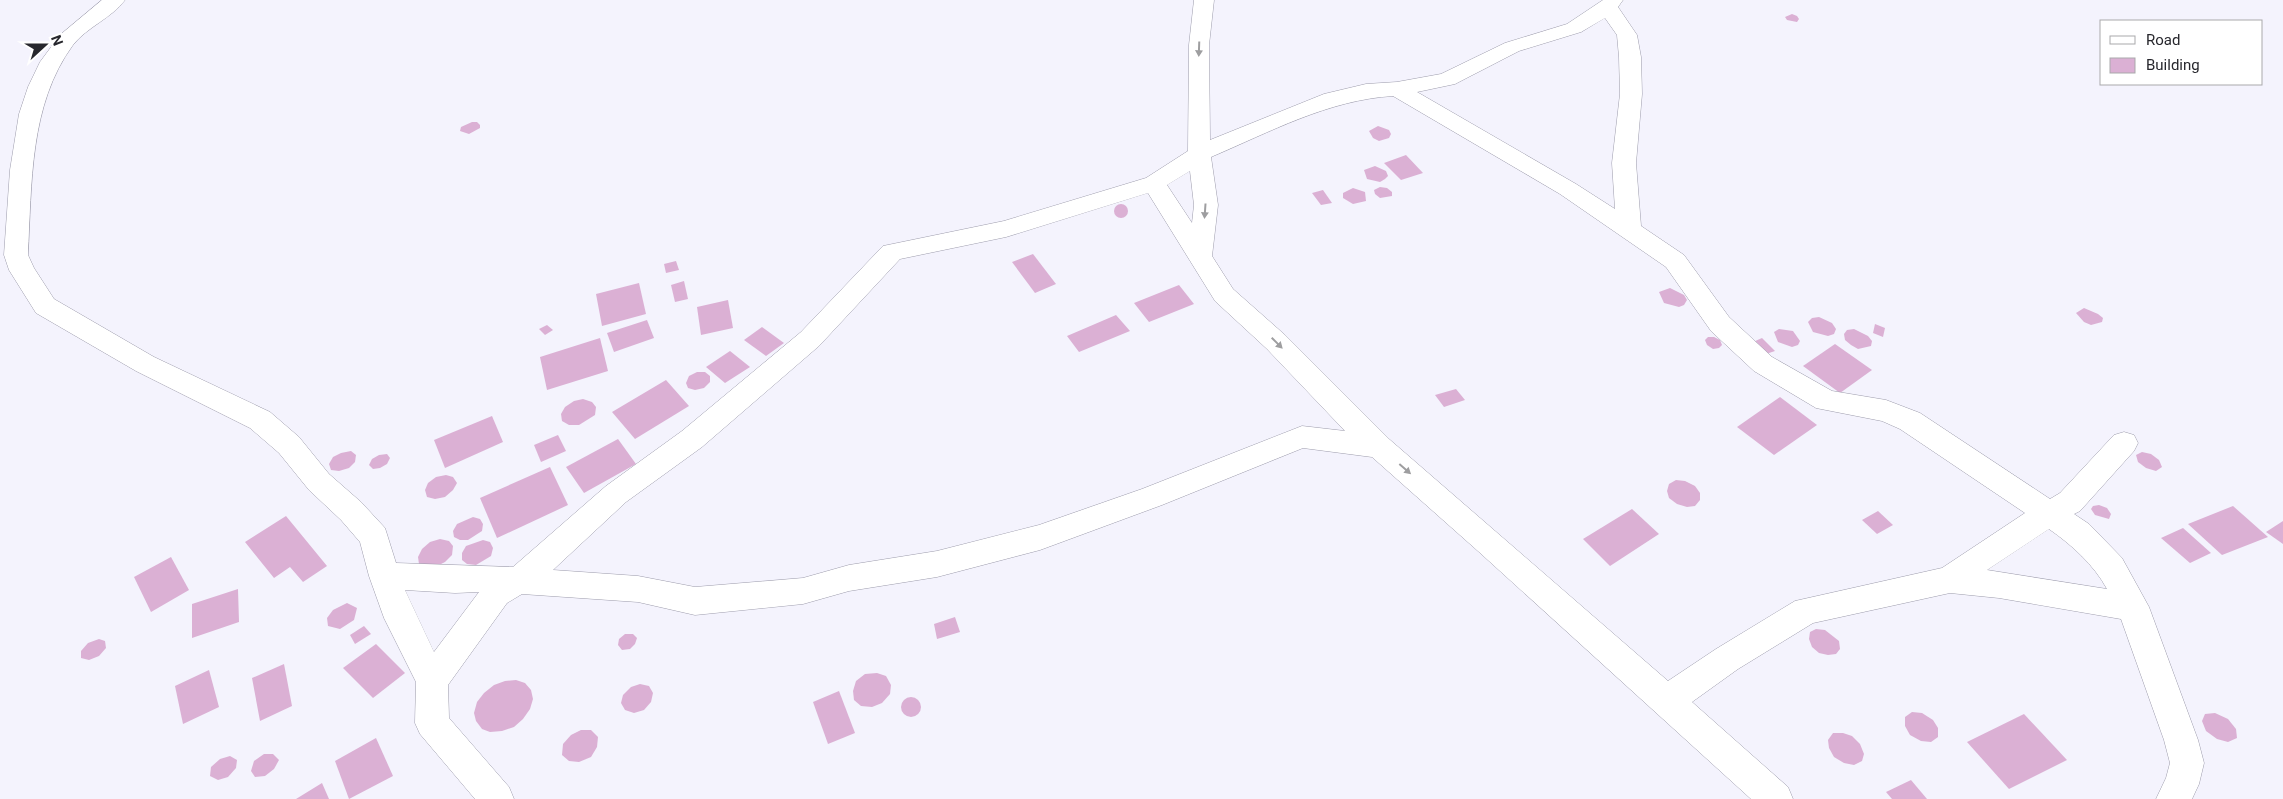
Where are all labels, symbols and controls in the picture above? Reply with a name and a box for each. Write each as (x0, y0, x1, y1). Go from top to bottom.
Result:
north arrow (20, 20, 70, 70)
legend (2100, 20, 2263, 85)
text: Road (2146, 31, 2180, 49)
text: N (48, 33, 66, 48)
one-way arrow (1195, 41, 1203, 57)
text: Building (2146, 56, 2200, 74)
one-way arrow (1200, 203, 1208, 219)
one-way arrow (1270, 337, 1282, 349)
one-way arrow (1398, 463, 1410, 475)

